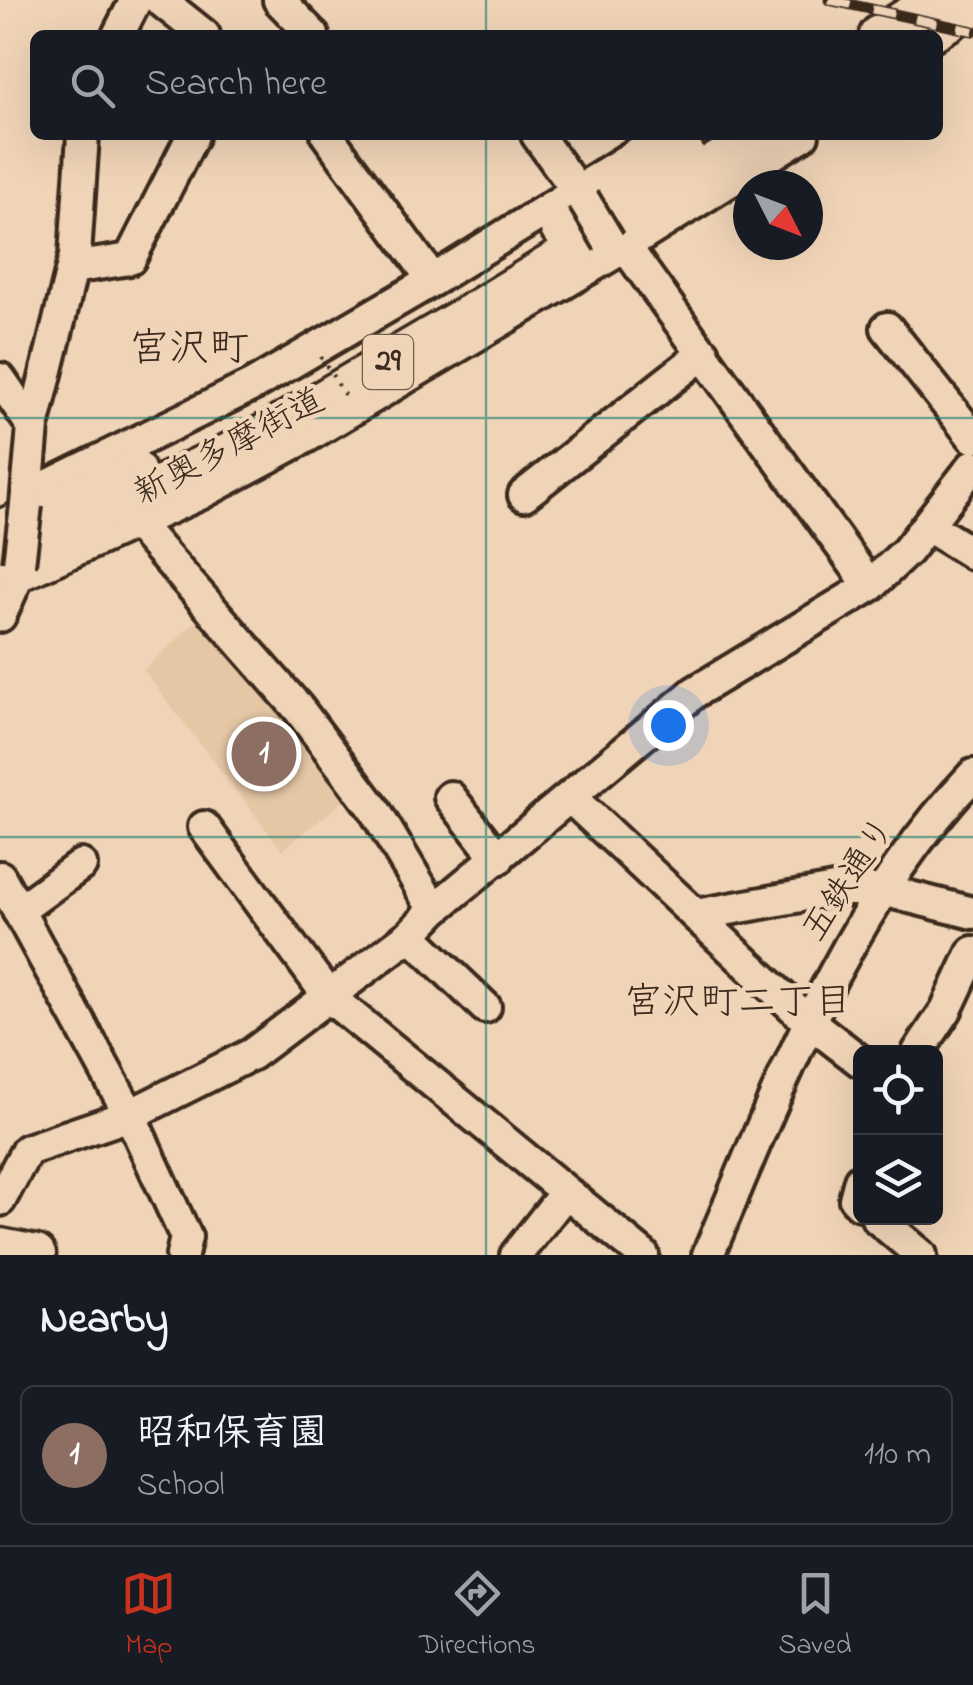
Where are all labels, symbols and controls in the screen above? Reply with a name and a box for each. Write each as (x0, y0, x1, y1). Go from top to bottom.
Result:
search box (30, 30, 943, 140)
text: Search here (145, 57, 327, 113)
icon: search (65, 58, 120, 113)
north arrow (733, 170, 823, 260)
district label: 宮沢町 (129, 321, 249, 380)
road number: 29 (363, 335, 413, 389)
street label: 新奥多摩街道 (125, 376, 335, 520)
your location (643, 700, 694, 751)
pin: 1 (232, 716, 296, 792)
street label: 五鉄通り (790, 807, 910, 953)
district label: 宮沢町二丁目 (624, 976, 852, 1032)
map controls (853, 1045, 943, 1225)
button: locate (853, 1045, 943, 1135)
button: layers (853, 1135, 943, 1225)
text: Nearby (40, 1290, 168, 1351)
text: 昭和保育園 (137, 1407, 327, 1463)
text: 1 (69, 1432, 80, 1479)
text: 110 m (864, 1432, 931, 1479)
text: School (137, 1463, 225, 1510)
tab: Map (121, 1566, 176, 1667)
tab: Directions (419, 1566, 536, 1667)
tab: Saved (779, 1566, 852, 1667)

